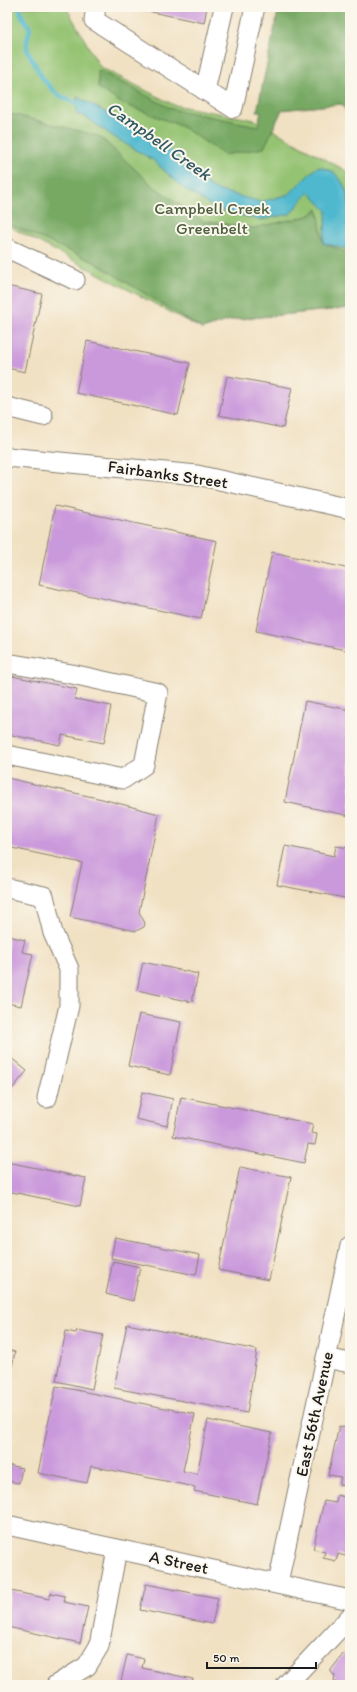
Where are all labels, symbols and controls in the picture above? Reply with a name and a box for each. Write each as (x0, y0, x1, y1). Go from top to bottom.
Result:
water label: Campbell Creek (103, 97, 217, 186)
park label: Campbell Creek Greenbelt (154, 198, 270, 238)
street label: Fairbanks Street (107, 456, 230, 492)
street label: East 56th Avenue (291, 1350, 337, 1478)
street label: A Street (148, 1546, 210, 1578)
scale bar (207, 1644, 316, 1670)
text: 50 m (213, 1651, 239, 1665)

